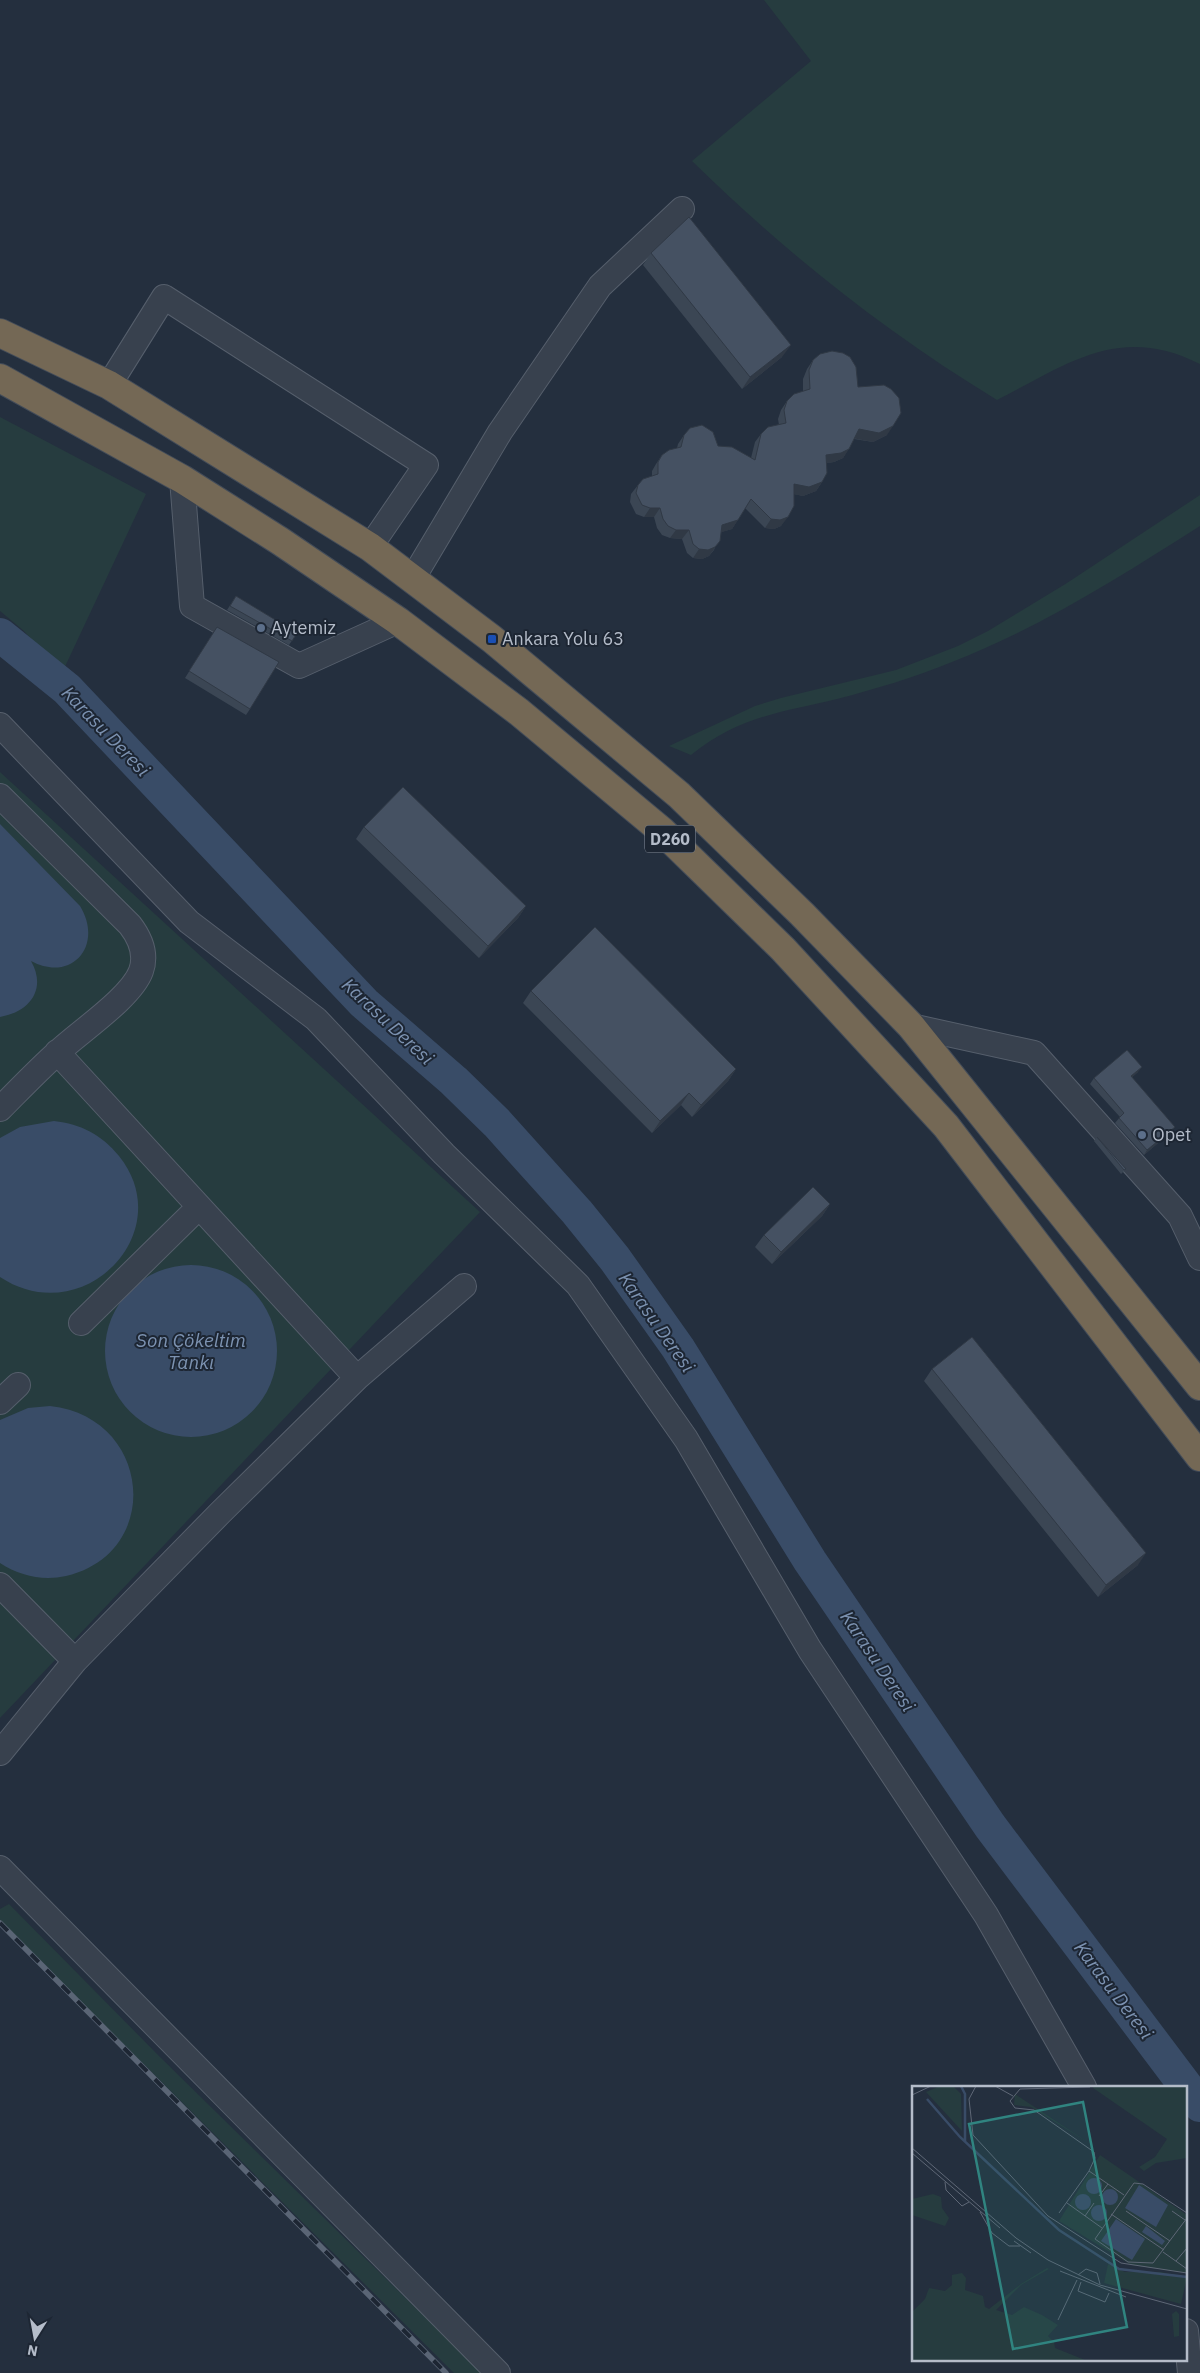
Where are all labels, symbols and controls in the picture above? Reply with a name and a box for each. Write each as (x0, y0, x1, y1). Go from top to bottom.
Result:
place label: Aytemiz (271, 616, 336, 639)
marker: Aytemiz (255, 622, 267, 634)
place label: Ankara Yolu 63 (502, 627, 624, 650)
marker: Ankara Yolu 63 (486, 633, 498, 645)
water label: Karasu Deresi (57, 681, 156, 782)
road number: D260 (645, 826, 695, 852)
water label: Karasu Deresi (337, 972, 440, 1070)
place label: Opet (1152, 1123, 1191, 1146)
marker: Opet (1136, 1129, 1148, 1141)
water label: Karasu Deresi (614, 1267, 701, 1377)
water label: Son Çökeltim Tankı (136, 1328, 246, 1374)
water label: Karasu Deresi (835, 1606, 921, 1717)
water label: Karasu Deresi (1069, 1936, 1159, 2045)
inset map (912, 2086, 1188, 2360)
north arrow (10, 2313, 60, 2363)
text: N (26, 2341, 39, 2361)

